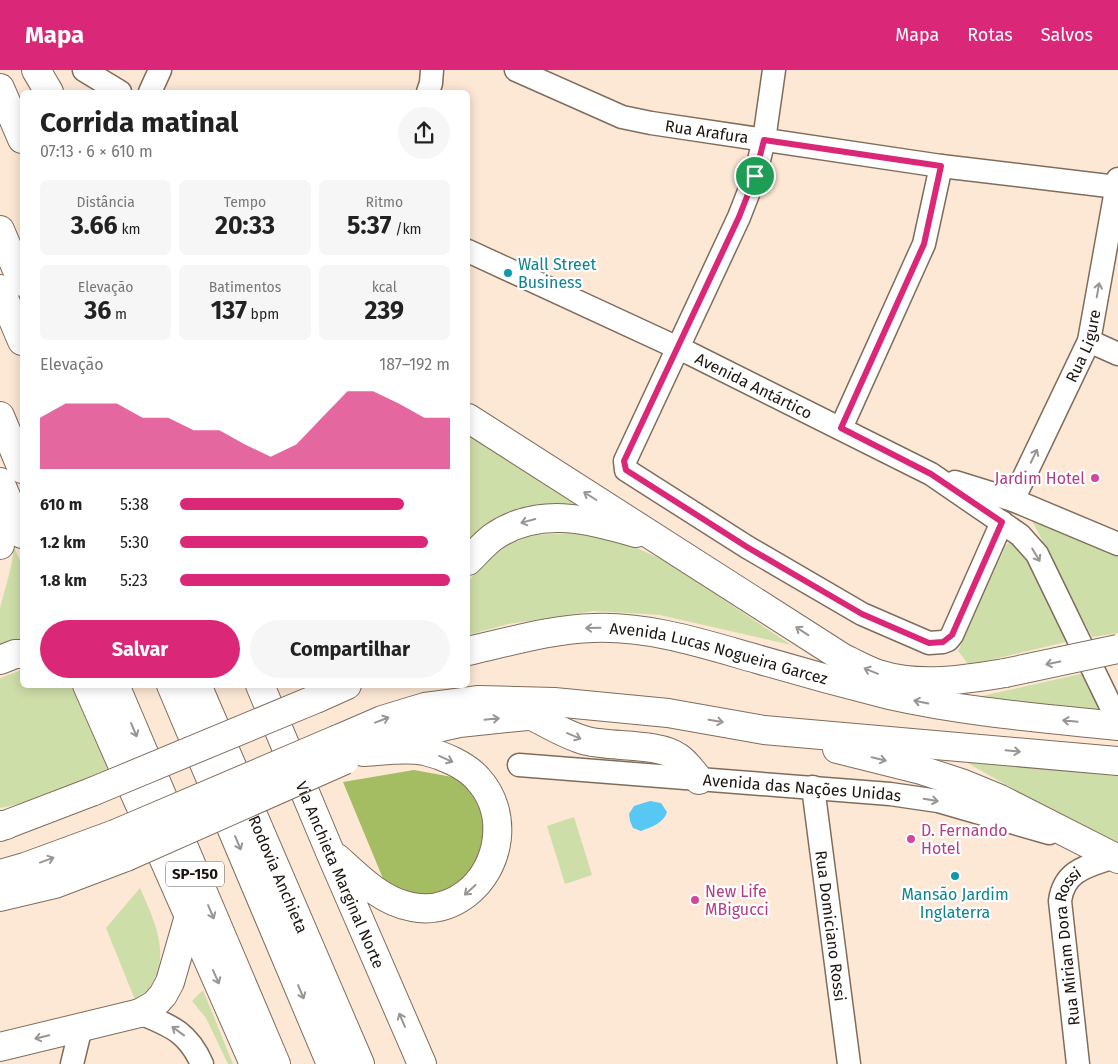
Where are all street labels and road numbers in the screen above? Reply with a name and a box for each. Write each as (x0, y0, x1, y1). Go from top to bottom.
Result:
street label: Rua Arafura (664, 116, 750, 147)
street label: Rua Ligure (1062, 308, 1104, 385)
street label: Avenida Antártico (692, 349, 815, 423)
street label: Avenida Lucas Nogueira Garcez (609, 619, 830, 689)
street label: Avenida das Nações Unidas (702, 770, 903, 806)
street label: Via Anchieta Marginal Norte (291, 779, 388, 971)
street label: Rodovia Anchieta (244, 813, 312, 936)
street label: Rua Domiciano Rossi (811, 849, 850, 1002)
road number: SP-150 (166, 862, 224, 886)
street label: Rua Miriam Dora Rossi (1051, 863, 1085, 1027)

